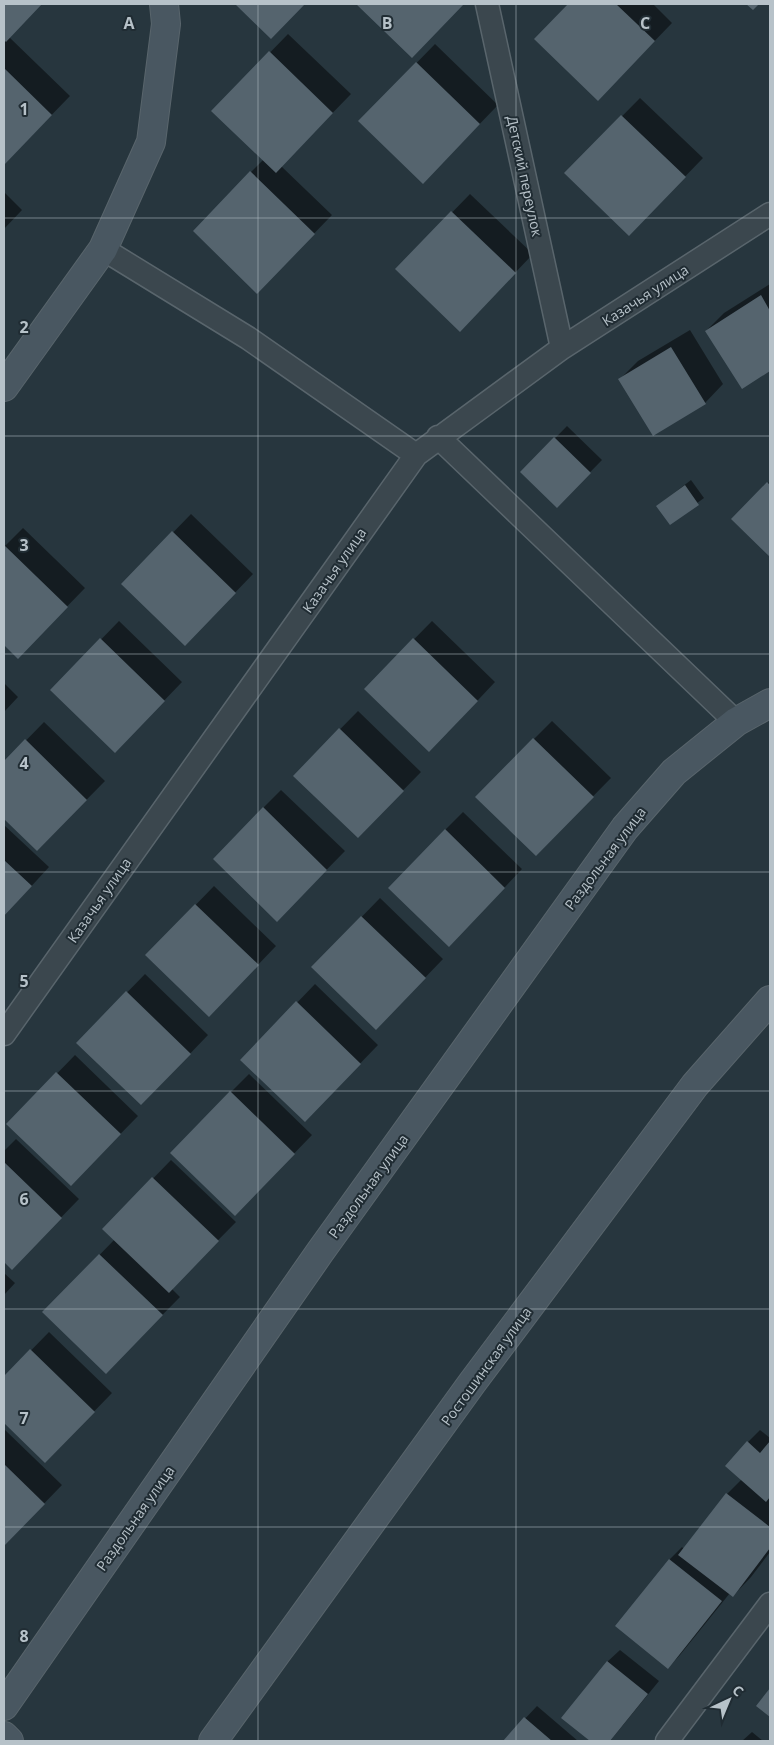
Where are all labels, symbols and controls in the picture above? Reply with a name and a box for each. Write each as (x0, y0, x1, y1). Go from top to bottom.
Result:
text: A (123, 12, 135, 34)
text: B (382, 12, 392, 34)
text: C (640, 12, 650, 34)
text: 1 (19, 98, 29, 120)
street label: Детский переулок (503, 114, 547, 239)
street label: Казачья улица (598, 260, 692, 330)
text: 2 (19, 316, 29, 338)
street label: Казачья улица (298, 524, 370, 616)
text: 3 (19, 534, 29, 556)
text: 4 (19, 752, 29, 774)
street label: Раздольная улица (560, 803, 650, 913)
street label: Казачья улица (63, 854, 135, 946)
text: 5 (19, 970, 29, 992)
street label: Раздольная улица (324, 1130, 412, 1242)
text: 6 (19, 1188, 29, 1210)
street label: Ростошинская улица (436, 1303, 536, 1429)
text: 7 (19, 1407, 29, 1429)
street label: Раздольная улица (92, 1462, 178, 1574)
text: 8 (19, 1625, 29, 1647)
north arrow (704, 1675, 754, 1725)
text: С (729, 1680, 748, 1700)

